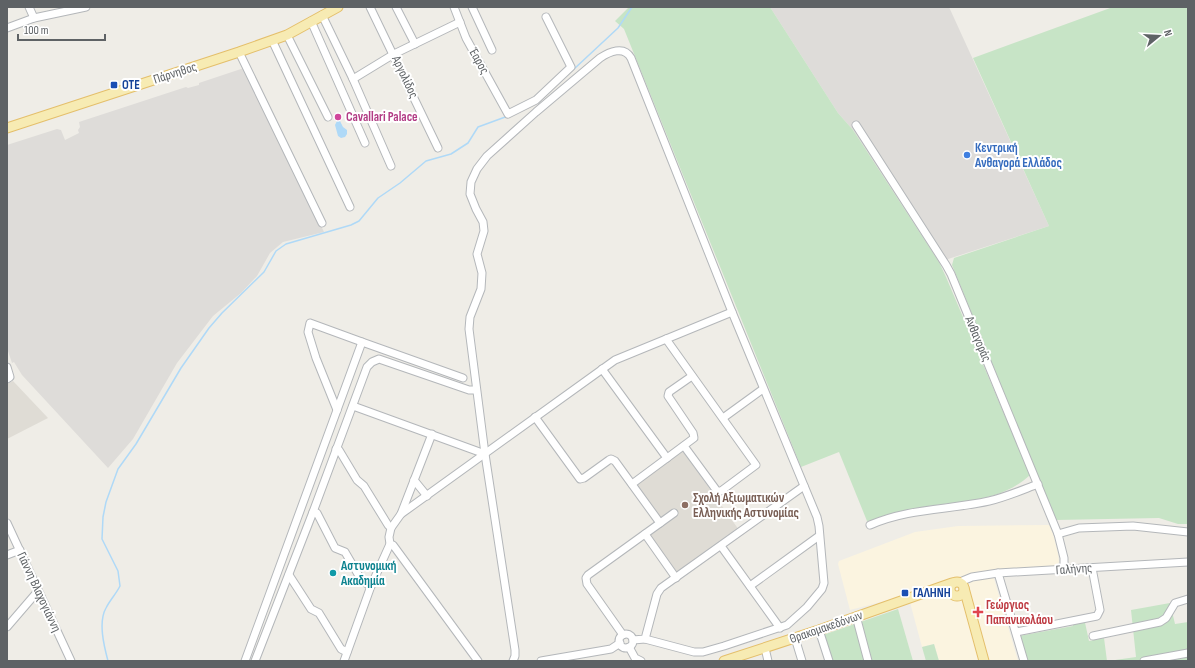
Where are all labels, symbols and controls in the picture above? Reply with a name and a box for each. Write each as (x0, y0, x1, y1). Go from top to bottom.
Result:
scale bar (18, 16, 105, 42)
north arrow (1139, 16, 1179, 56)
text: 100 m (24, 23, 49, 38)
text: N (1161, 28, 1175, 38)
street label: Έαρος (465, 44, 493, 77)
street label: Αργολίδος (388, 52, 422, 101)
street label: Πάρνηθος (151, 59, 199, 87)
place label: ΟΤΕ (122, 77, 140, 93)
marker: ΟΤΕ (109, 80, 119, 90)
place label: Cavallari Palace (346, 109, 418, 125)
marker: Cavallari Palace (333, 112, 343, 122)
place label: Κεντρική Ανθαγορά Ελλάδος (974, 140, 1062, 171)
marker: Κεντρική Ανθαγορά Ελλάδος (962, 150, 972, 160)
street label: Ανθαγοράς (961, 313, 995, 364)
place label: Σχολή Αξιωματικών Ελληνικής Αστυνομίας (693, 490, 799, 521)
marker: Σχολή Αξιωματικών Ελληνικής Αστυνομίας (680, 500, 690, 510)
street label: Γιάννη Βλαχογιάννη (13, 549, 65, 635)
place label: Αστυνομική Ακαδημία (340, 558, 397, 589)
street label: Γαλήνης (1055, 560, 1093, 578)
marker: Αστυνομική Ακαδημία (328, 568, 338, 578)
place label: ΓΑΛΗΝΗ (913, 585, 951, 601)
marker: ΓΑΛΗΝΗ (900, 588, 910, 598)
place label: Γεώργιος Παπανικολάου (986, 597, 1053, 628)
street label: Θρακομακεδόνων (787, 607, 865, 647)
marker: Γεώργιος Παπανικολάου (973, 607, 983, 617)

